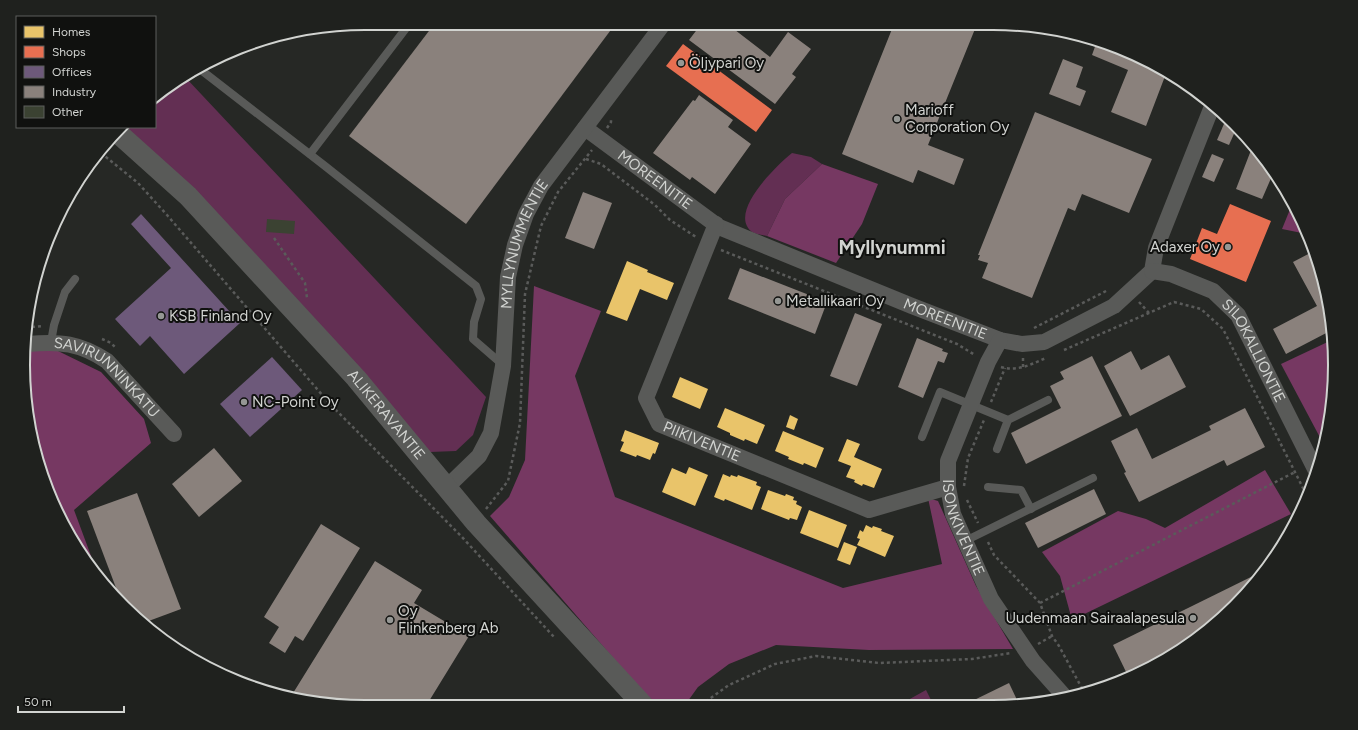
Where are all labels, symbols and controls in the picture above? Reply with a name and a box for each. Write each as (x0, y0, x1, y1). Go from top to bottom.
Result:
legend (16, 16, 156, 128)
text: Homes (52, 25, 91, 39)
text: Shops (52, 45, 86, 59)
place label: Öljypari Oy (689, 54, 764, 72)
marker: Öljypari Oy (676, 58, 686, 68)
text: Offices (52, 65, 92, 79)
text: Industry (52, 85, 97, 99)
place label: Marioff Corporation Oy (905, 101, 1009, 136)
text: Other (52, 105, 83, 119)
marker: Marioff Corporation Oy (892, 114, 902, 124)
street label: MOREENITIE (614, 146, 696, 213)
street label: MYLLYNUMMENTIE (497, 176, 552, 309)
district label: Myllynummi (838, 236, 946, 259)
place label: Adaxer Oy (1150, 238, 1220, 256)
marker: Adaxer Oy (1223, 242, 1233, 252)
place label: Metallikaari Oy (786, 292, 885, 310)
street label: MOREENITIE (901, 294, 990, 343)
street label: SILOKALLIONTIE (1218, 295, 1289, 406)
marker: Metallikaari Oy (773, 296, 783, 306)
place label: KSB Finland Oy (169, 307, 272, 325)
marker: KSB Finland Oy (156, 311, 166, 321)
street label: SAVIRUNNINKATU (53, 334, 163, 421)
street label: ALIKERAVANTIE (344, 366, 429, 463)
place label: NC-Point Oy (252, 393, 339, 411)
marker: NC-Point Oy (239, 397, 249, 407)
street label: PIIKIVENTIE (660, 418, 743, 465)
street label: ISONKIVENTIE (938, 479, 988, 579)
place label: Oy Flinkenberg Ab (398, 602, 499, 637)
place label: Uudenmaan Sairaalapesula (1006, 609, 1185, 627)
marker: Uudenmaan Sairaalapesula (1188, 613, 1198, 623)
marker: Oy Flinkenberg Ab (385, 615, 395, 625)
scale bar (18, 688, 124, 714)
text: 50 m (24, 695, 52, 709)

